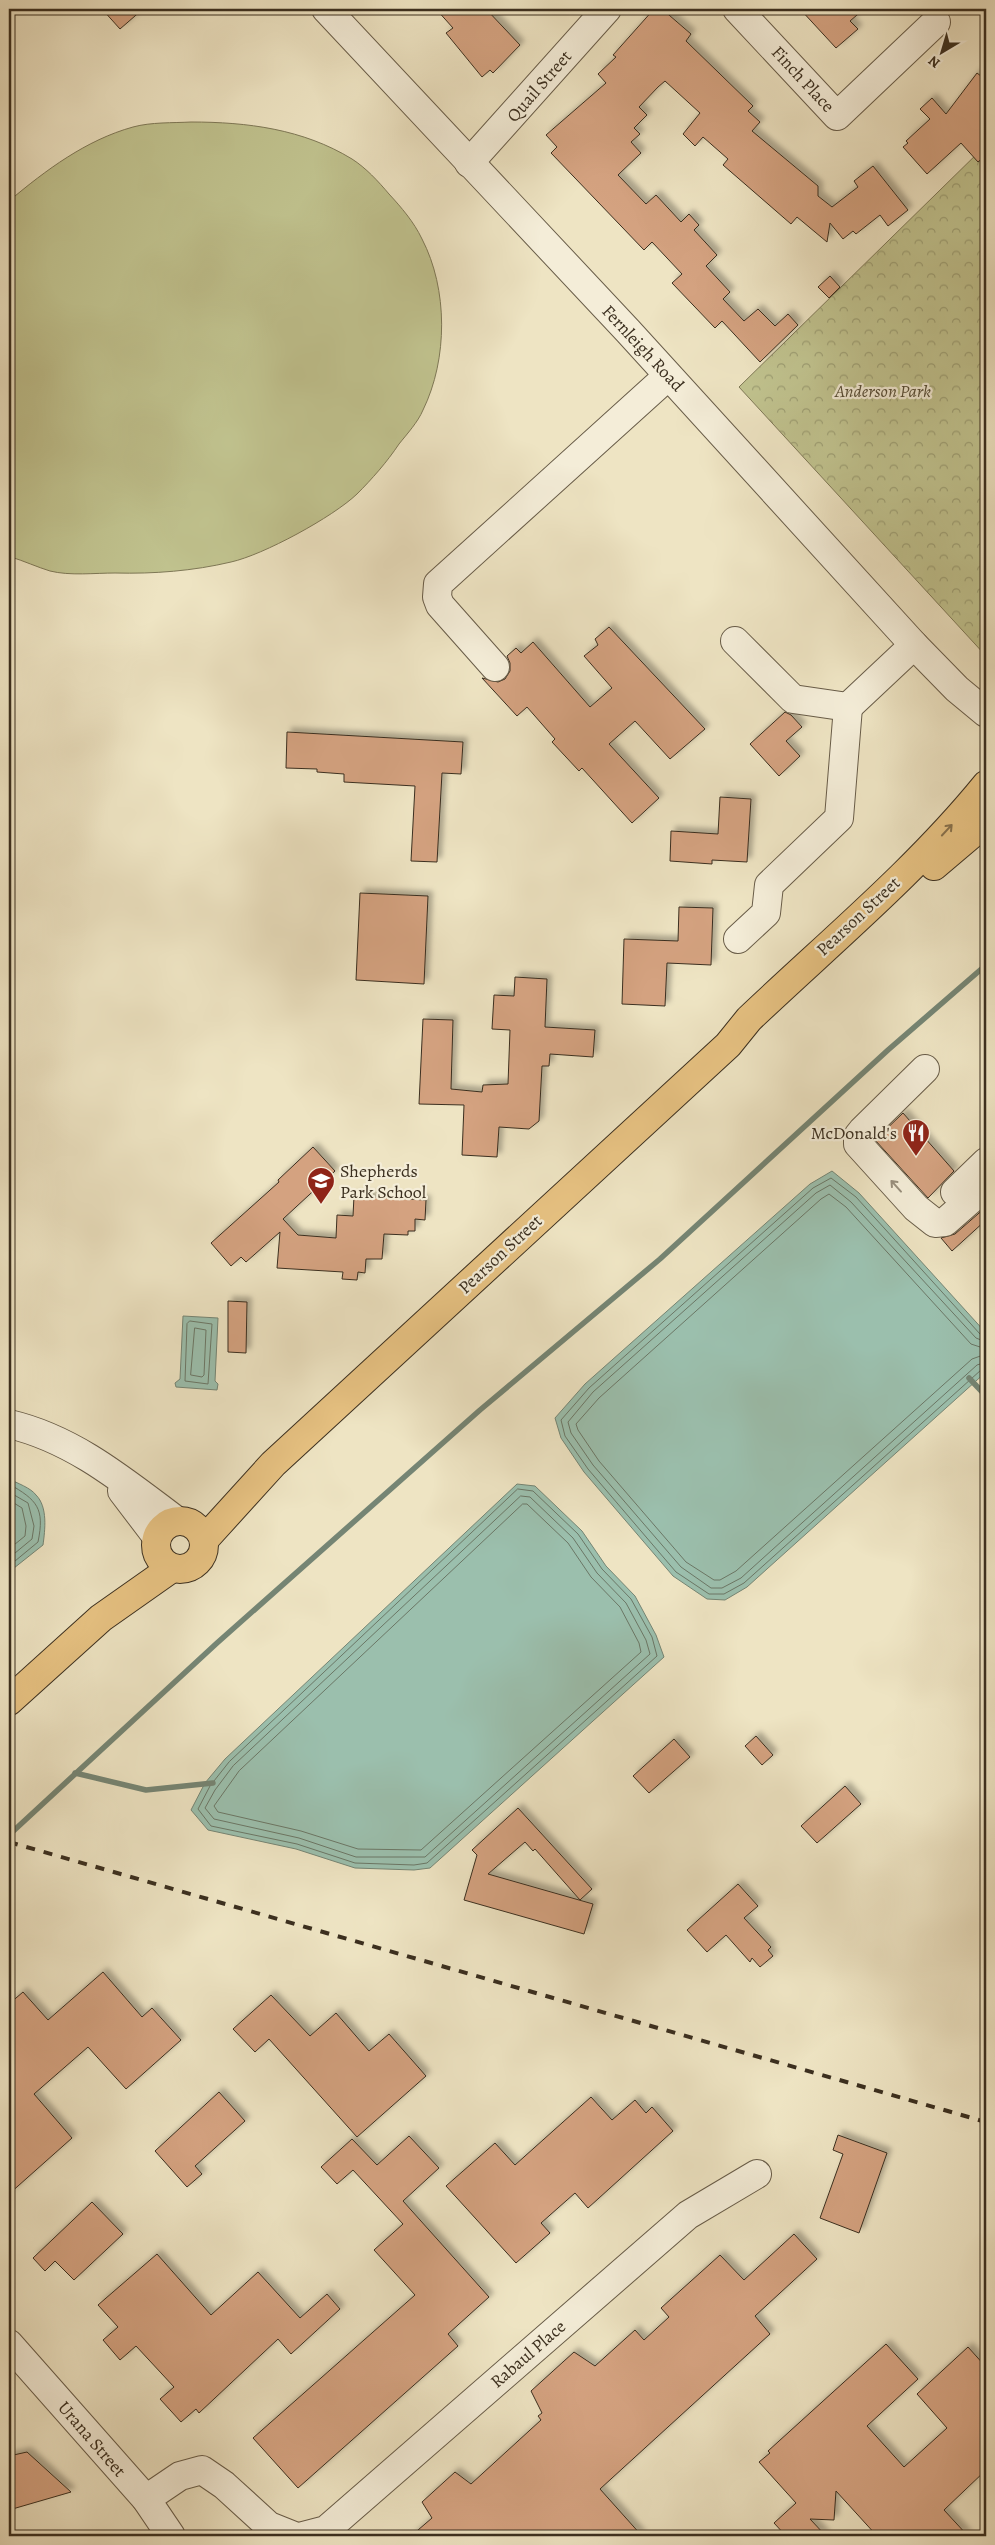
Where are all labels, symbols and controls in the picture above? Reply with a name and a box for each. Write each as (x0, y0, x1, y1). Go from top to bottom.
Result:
north arrow (918, 28, 968, 78)
street label: Finch Place (766, 41, 840, 117)
street label: Quail Street (501, 45, 577, 127)
text: N (924, 51, 944, 72)
street label: Fernleigh Road (597, 299, 690, 397)
park label: Anderson Park (834, 379, 931, 403)
one-way arrow (941, 823, 953, 836)
street label: Pearson Street (811, 871, 905, 961)
restaurant icon: McDonald's (901, 1118, 931, 1157)
place label: McDonald's (811, 1121, 897, 1145)
place label: Shepherds Park School (340, 1159, 427, 1204)
school or university icon: Shepherds Park School (306, 1166, 336, 1205)
one-way arrow (891, 1179, 902, 1192)
street label: Pearson Street (453, 1209, 547, 1299)
street label: Rabaul Place (485, 2315, 571, 2393)
street label: Urana Street (52, 2396, 132, 2482)

